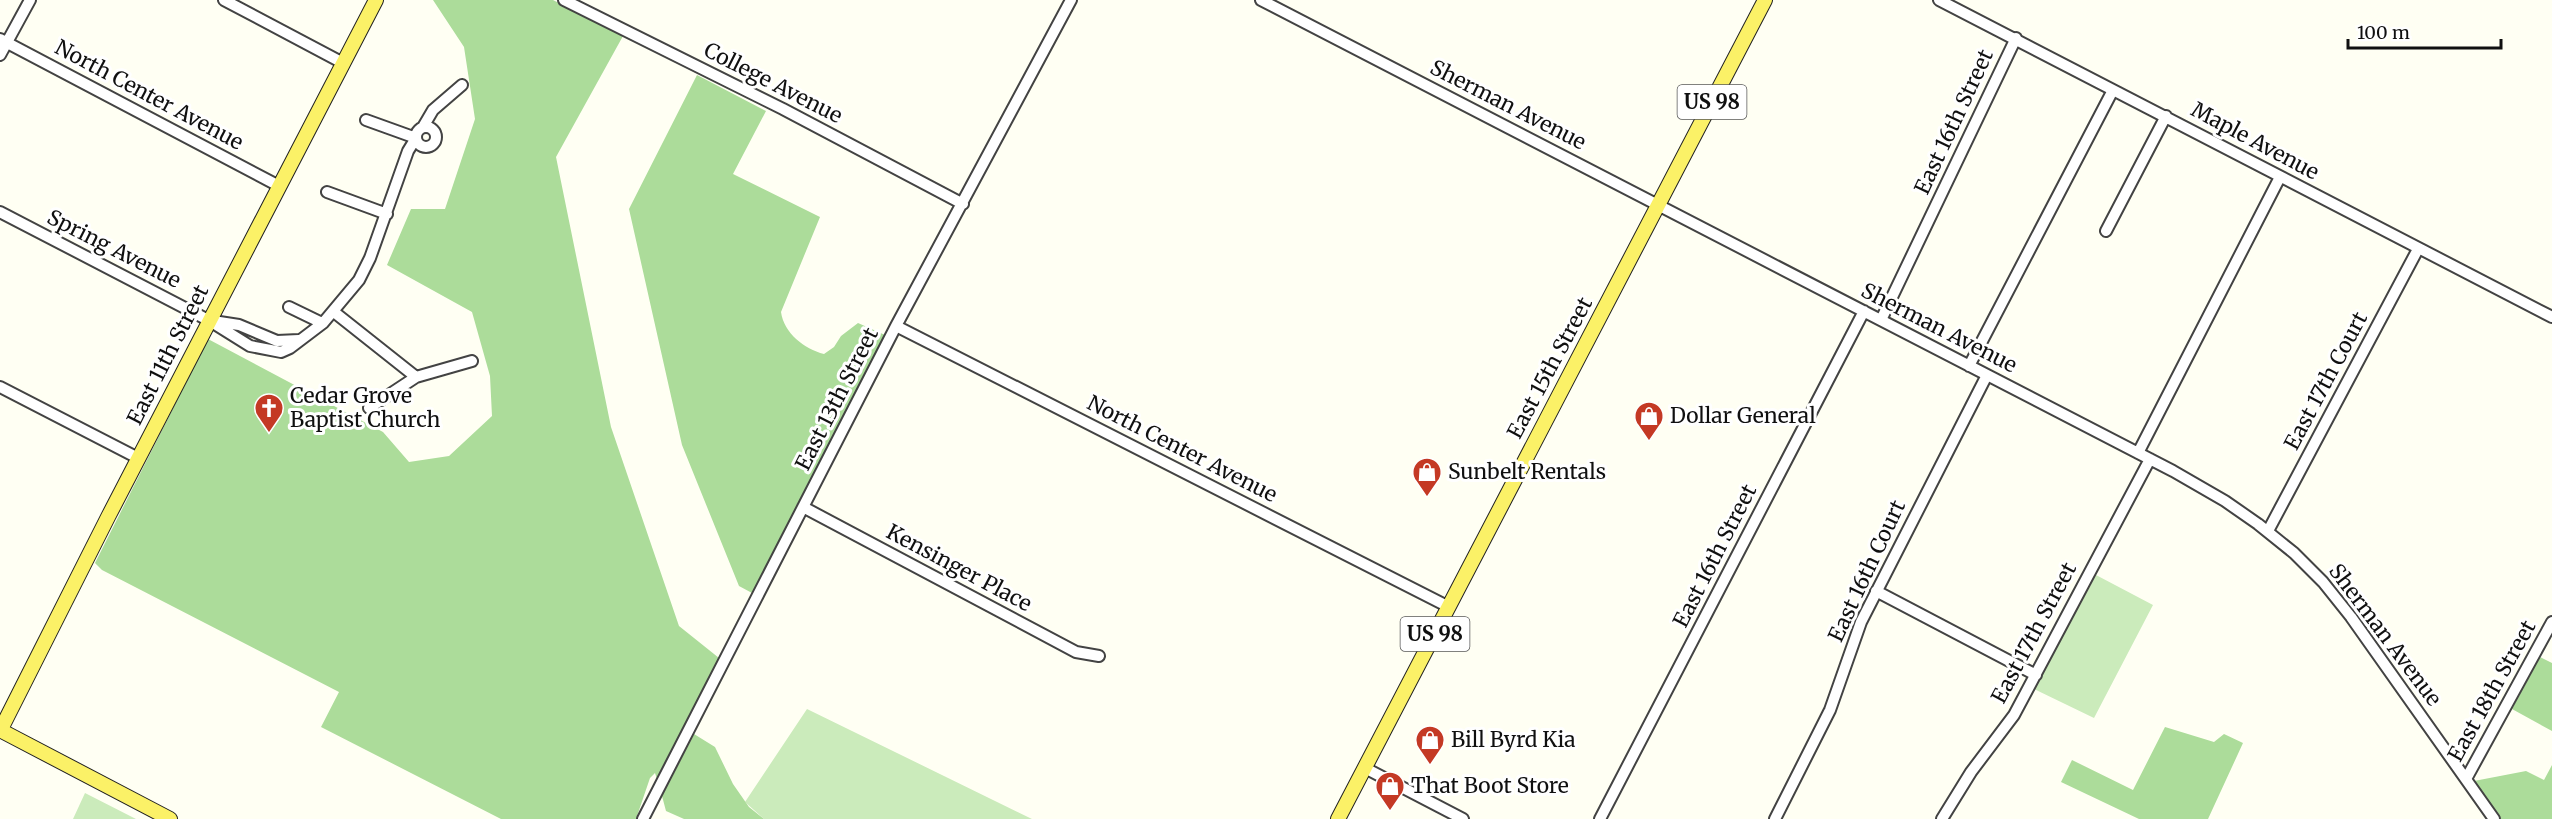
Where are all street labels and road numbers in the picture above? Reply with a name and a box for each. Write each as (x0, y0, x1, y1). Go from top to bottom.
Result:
street label: North Center Avenue (50, 33, 248, 156)
street label: College Avenue (699, 36, 847, 129)
street label: East 16th Street (1908, 45, 1999, 199)
street label: Sherman Avenue (1426, 54, 1591, 155)
road number: US 98 (1678, 85, 1746, 119)
street label: Maple Avenue (2187, 96, 2324, 186)
street label: Spring Avenue (43, 203, 186, 294)
street label: Sherman Avenue (1857, 277, 2022, 378)
street label: East 11th Street (121, 280, 214, 429)
street label: East 15th Street (1501, 292, 1598, 443)
street label: East 17th Court (2278, 307, 2373, 454)
street label: East 13th Street (789, 323, 884, 475)
street label: North Center Avenue (1083, 389, 1282, 508)
street label: East 16th Street (1667, 480, 1762, 632)
street label: East 16th Court (1822, 496, 1911, 646)
street label: Kensinger Place (882, 518, 1036, 617)
street label: East 17th Street (1985, 558, 2082, 708)
street label: Sherman Avenue (2323, 558, 2448, 711)
street label: East 18th Street (2442, 615, 2541, 766)
road number: US 98 (1400, 617, 1470, 651)

